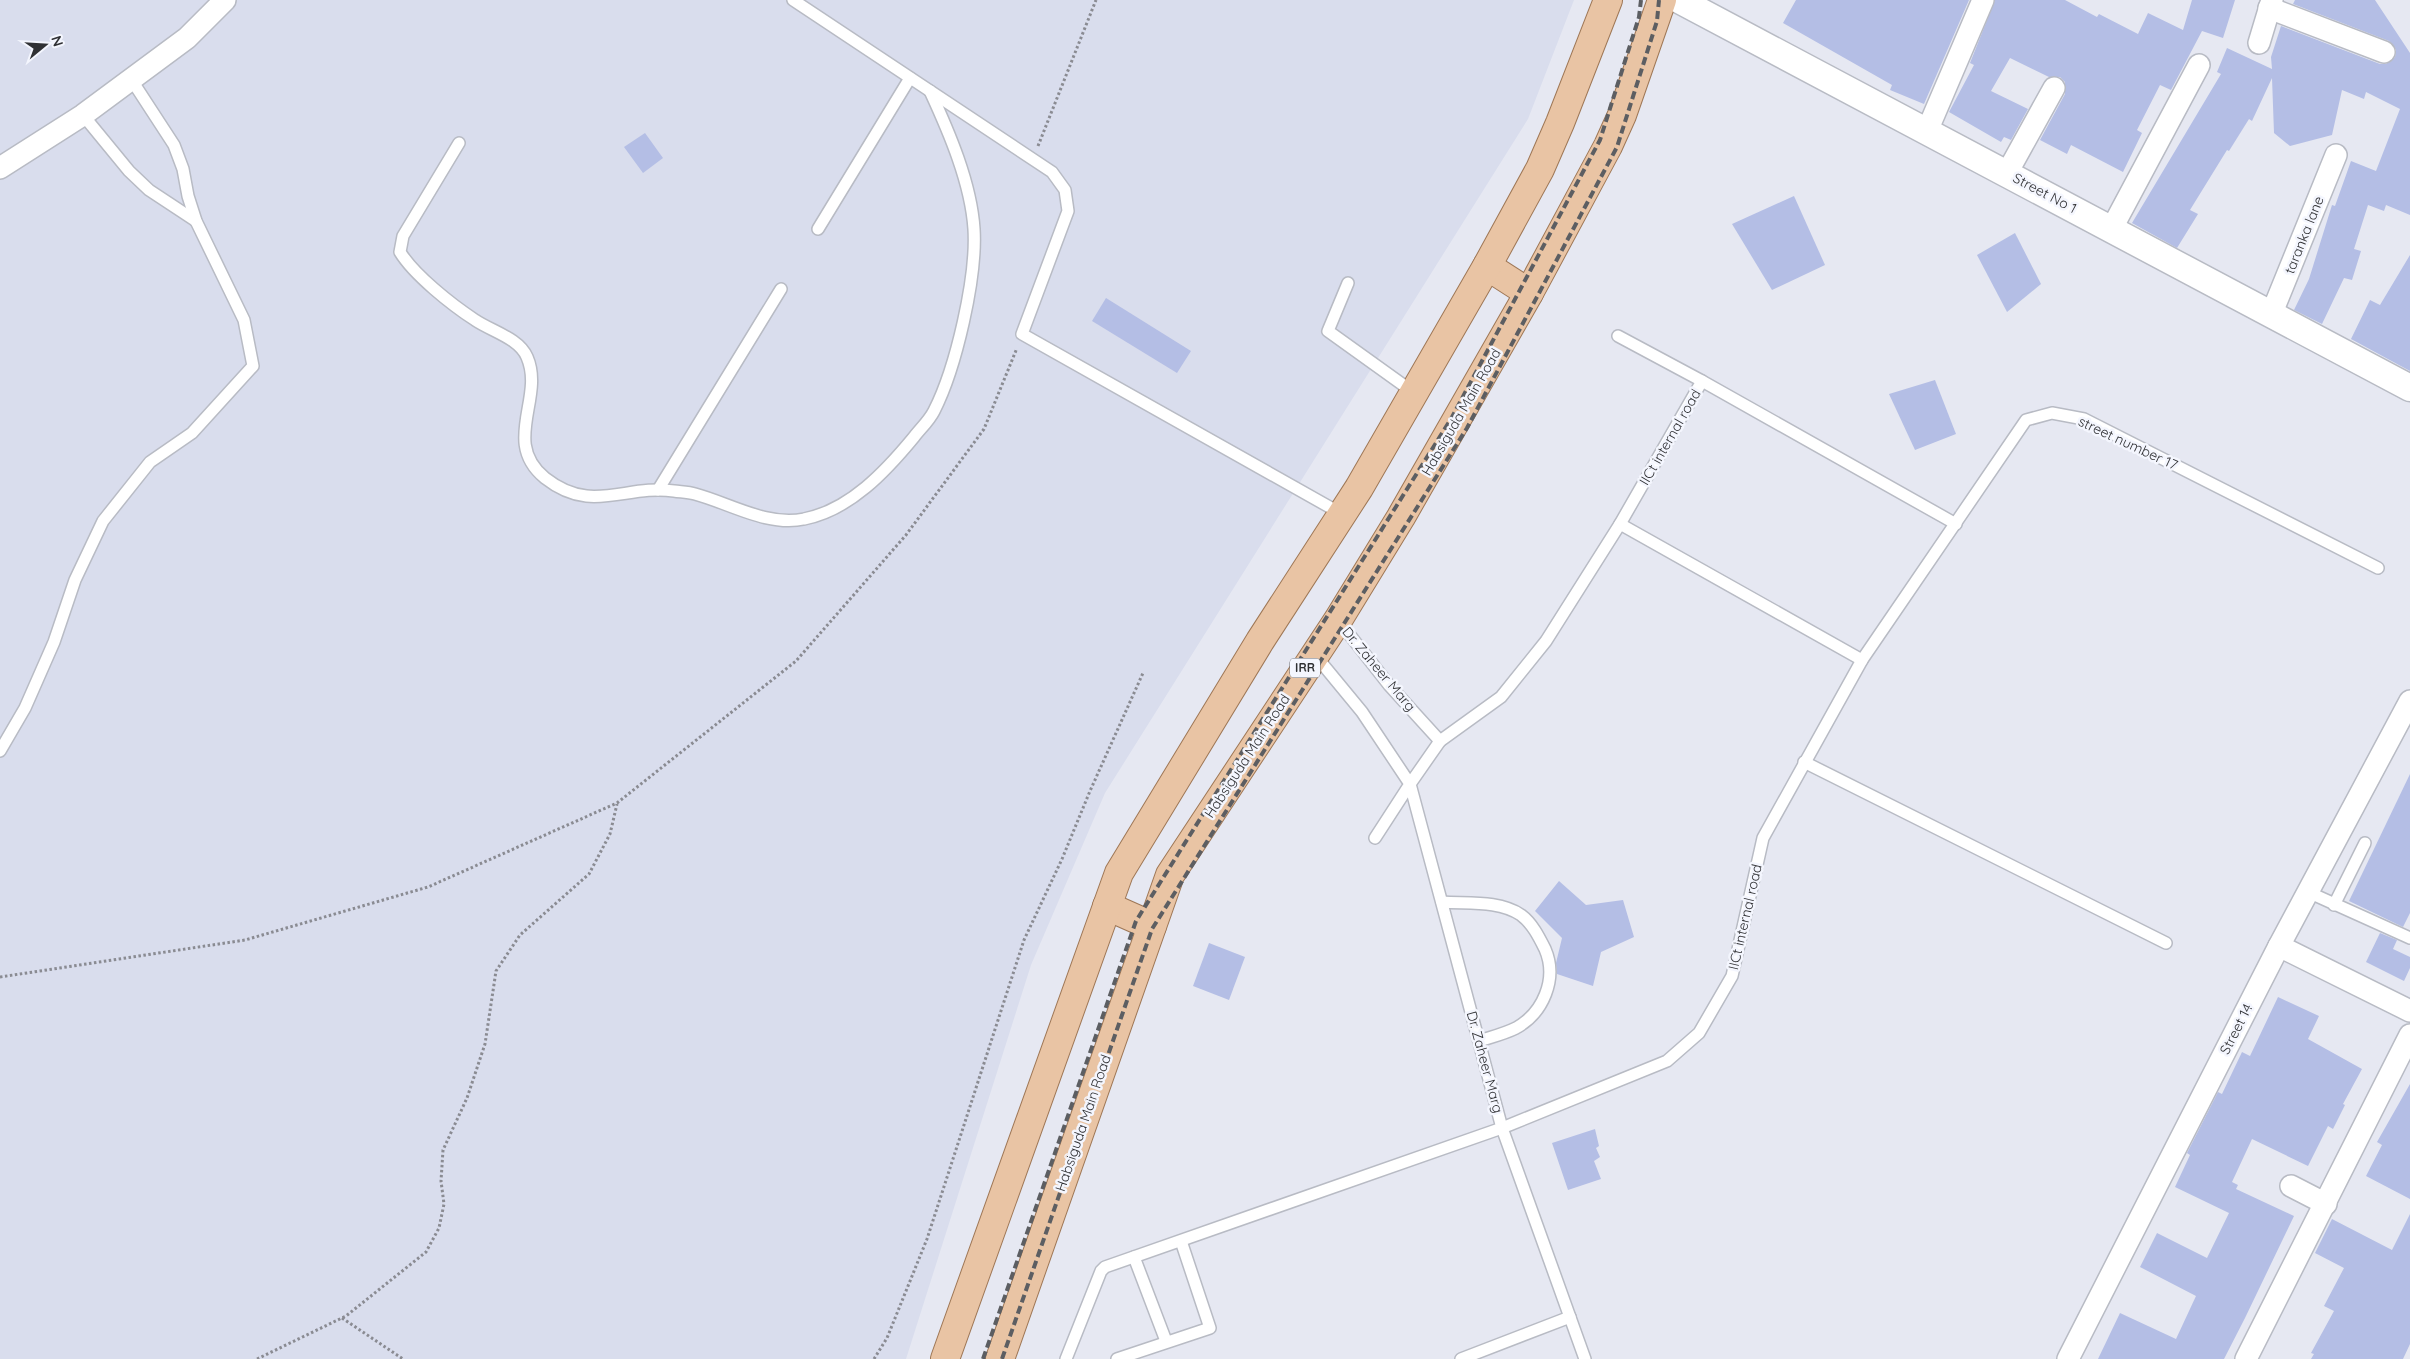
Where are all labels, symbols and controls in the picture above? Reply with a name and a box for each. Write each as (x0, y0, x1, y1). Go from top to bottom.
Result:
north arrow (20, 20, 70, 70)
text: N (47, 33, 68, 49)
street label: Street No 1 (2010, 169, 2080, 217)
street label: taranka lane (2280, 193, 2328, 277)
street label: Habsiguda Main Road (1417, 345, 1505, 479)
street label: IICt internal road (1635, 386, 1705, 488)
street label: street number 17 (2075, 412, 2181, 474)
street label: Dr. Zaheer Marg (1338, 623, 1420, 715)
road number: IRR (1290, 658, 1320, 678)
street label: Habsiguda Main Road (1200, 691, 1294, 821)
street label: IICt internal road (1724, 862, 1766, 972)
street label: Street 14 (2216, 1001, 2256, 1057)
street label: Dr. Zaheer Marg (1463, 1009, 1507, 1115)
street label: Habsiguda Main Road (1051, 1052, 1115, 1194)

